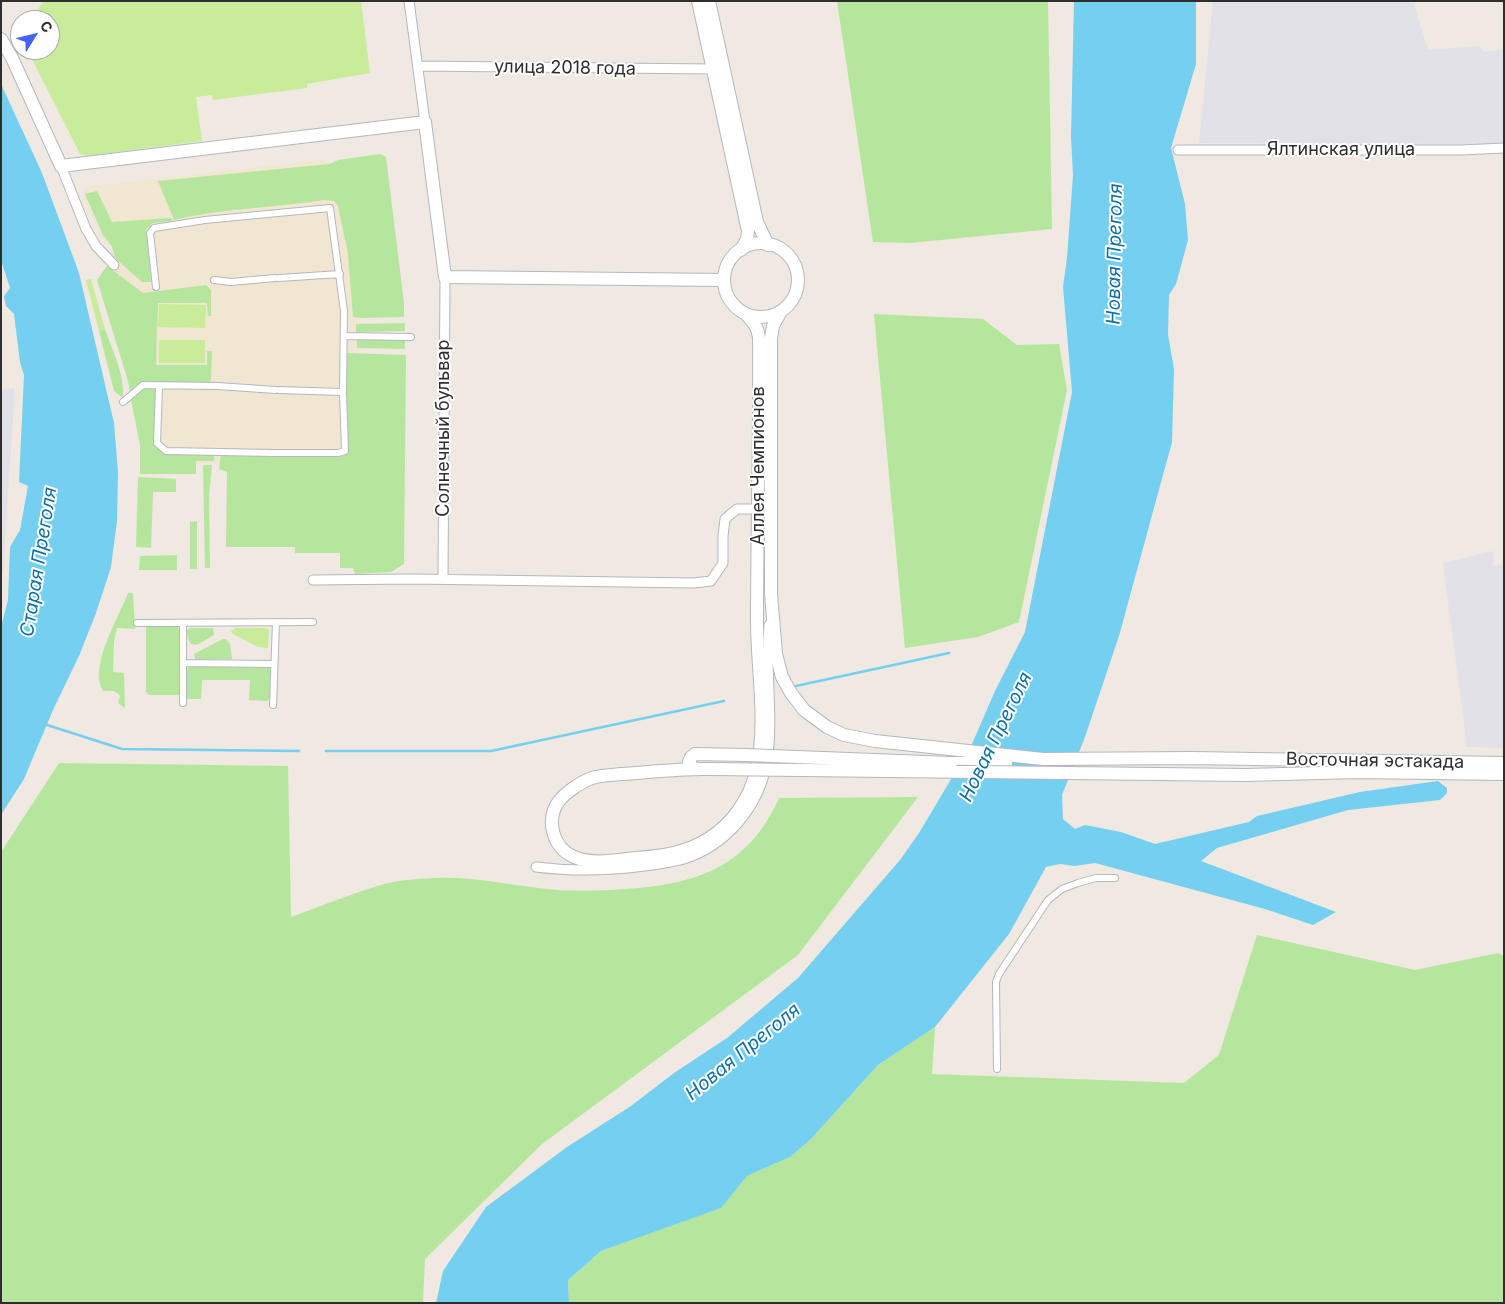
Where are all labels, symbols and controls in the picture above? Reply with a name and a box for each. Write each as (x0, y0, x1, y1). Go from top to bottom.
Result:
north arrow (10, 10, 60, 60)
text: С (37, 17, 57, 36)
street label: улица 2018 года (494, 56, 636, 80)
street label: Ялтинская улица (1267, 139, 1415, 161)
water label: Новая Преголя (1102, 183, 1128, 325)
street label: Солнечный бульвар (433, 339, 455, 517)
street label: Аллея Чемпионов (748, 386, 770, 546)
water label: Старая Преголя (16, 486, 62, 638)
water label: Новая Преголя (955, 669, 1037, 805)
street label: Восточная эстакада (1286, 749, 1464, 773)
water label: Новая Преголя (681, 999, 805, 1105)

